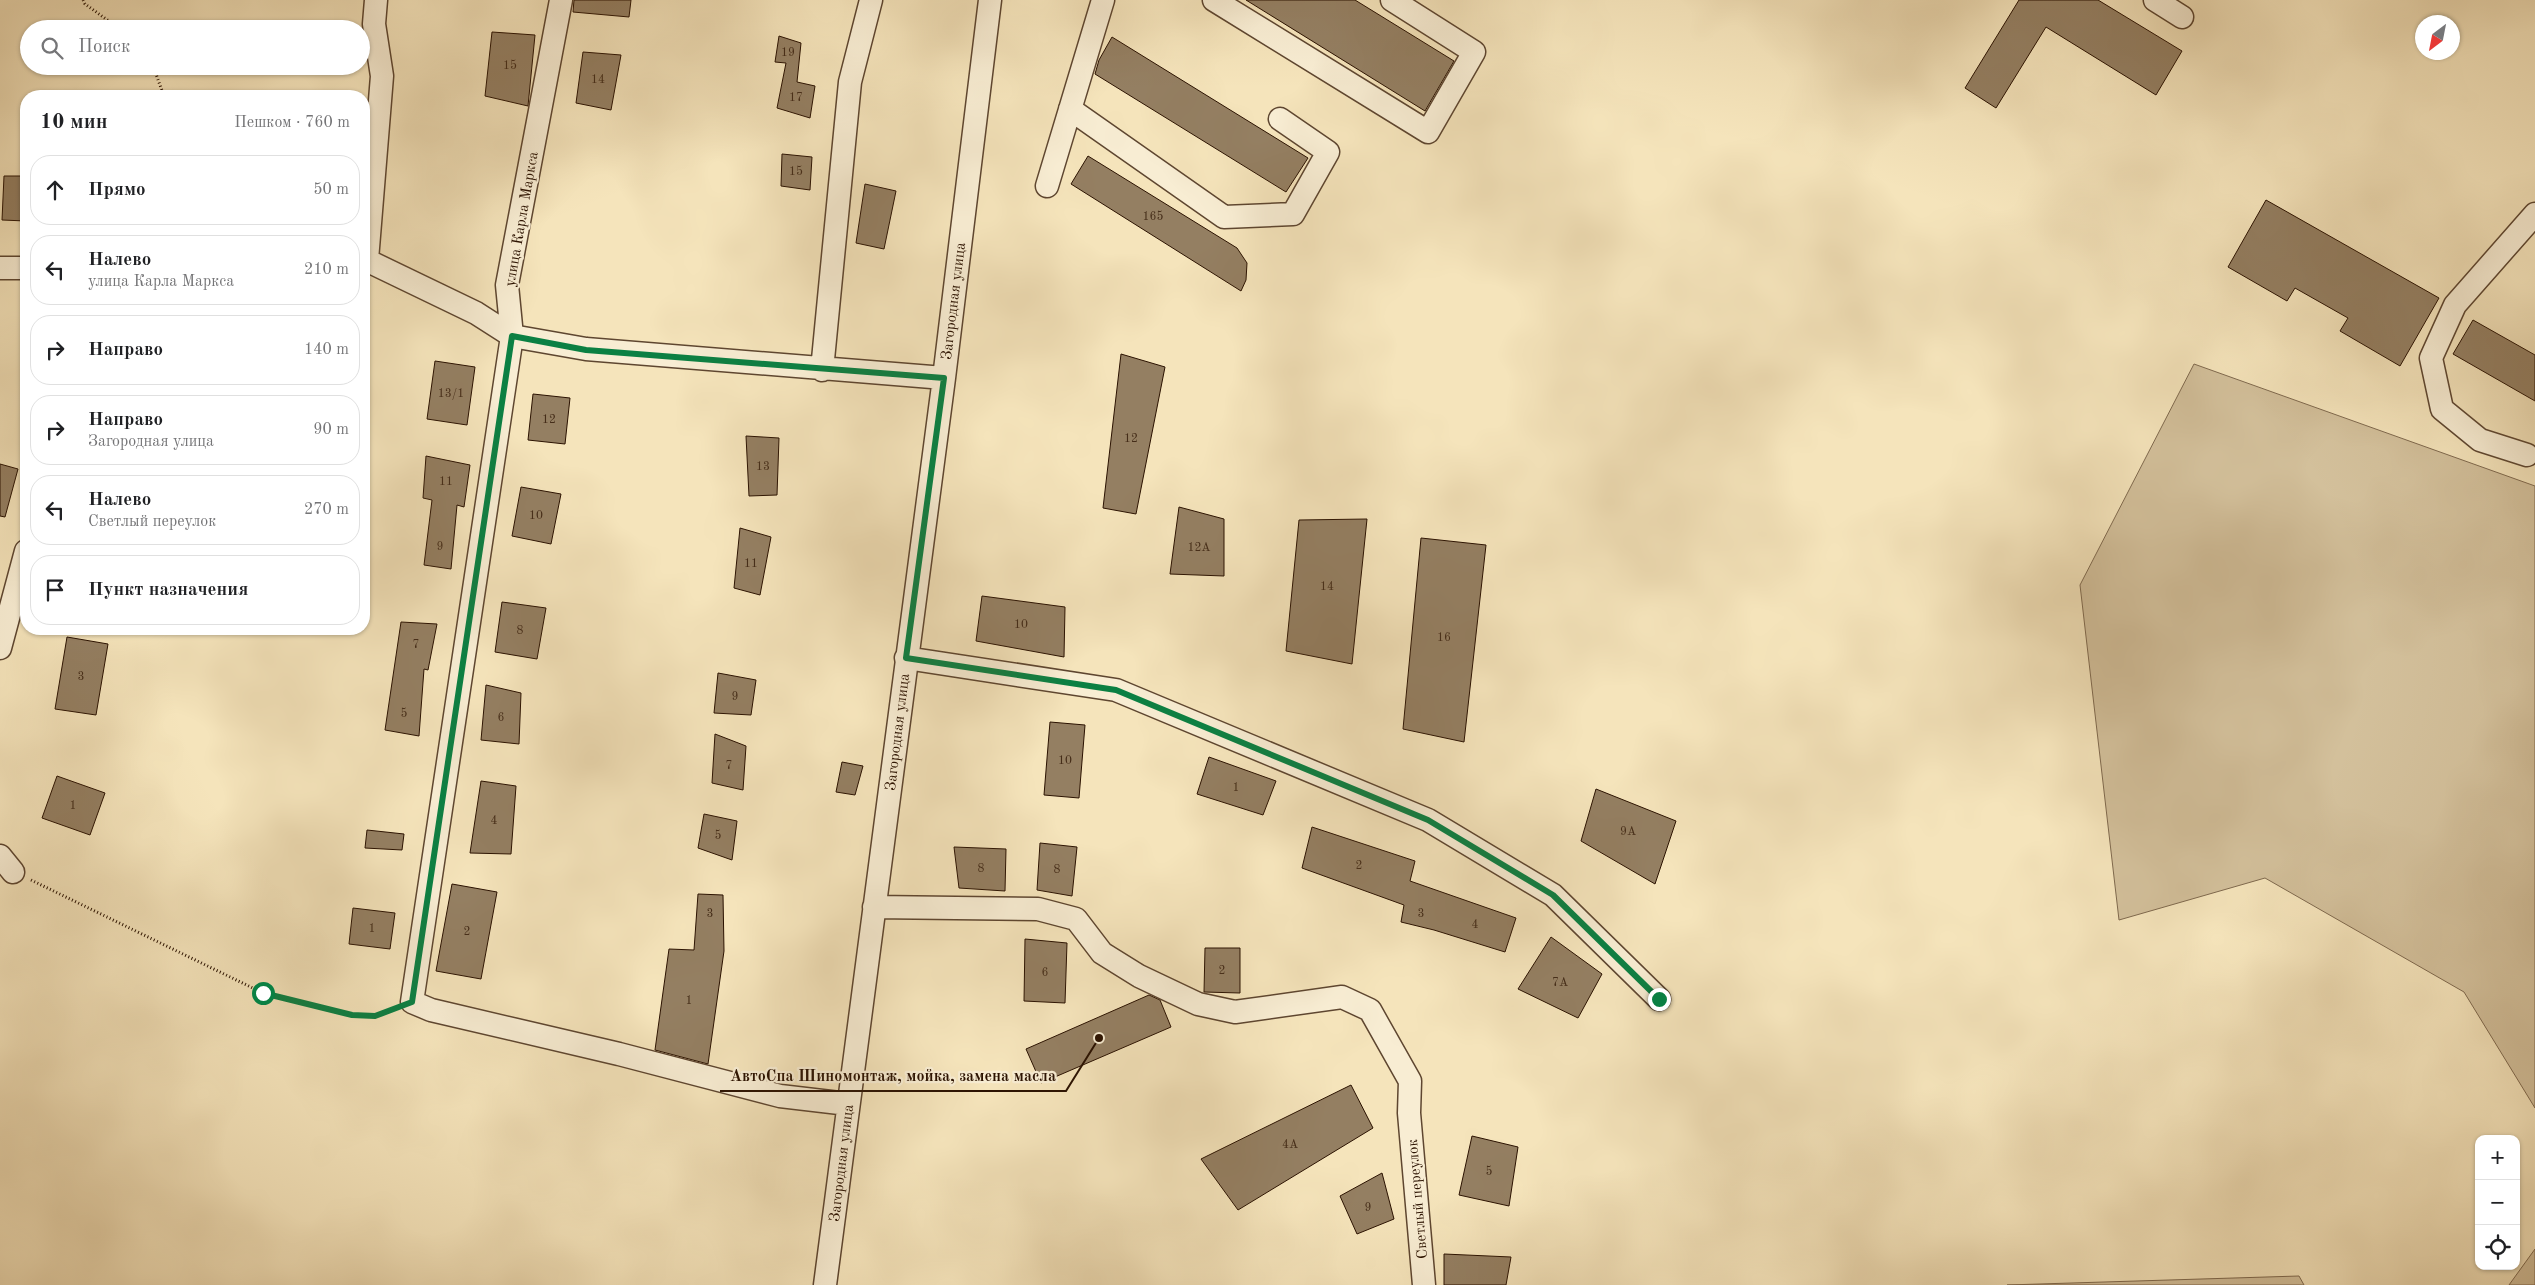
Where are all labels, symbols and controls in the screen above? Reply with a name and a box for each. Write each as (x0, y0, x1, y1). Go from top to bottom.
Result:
north arrow (2415, 15, 2460, 60)
search box (20, 20, 370, 75)
icon: search (38, 34, 66, 62)
text: Поиск (78, 38, 130, 57)
house number: 19 (781, 47, 795, 59)
house number: 15 (503, 59, 517, 72)
house number: 14 (591, 74, 605, 86)
house number: 17 (789, 92, 803, 104)
text: 10 мин (40, 112, 108, 133)
text: Пешком · 760 m (234, 115, 350, 131)
street label: улица Карла Маркса (503, 150, 542, 288)
house number: 15 (789, 165, 803, 178)
icon: ahead (41, 176, 69, 204)
text: Прямо (88, 181, 146, 200)
text: 50 m (313, 182, 349, 198)
house number: 165 (1143, 210, 1163, 223)
street label: Загородная улица (940, 241, 969, 361)
text: Налево (88, 251, 151, 270)
icon: left (41, 256, 69, 284)
text: 210 m (304, 262, 349, 278)
text: улица Карла Маркса (88, 274, 234, 290)
icon: right (41, 336, 69, 364)
text: Направо (88, 341, 163, 360)
text: 140 m (304, 342, 349, 358)
house number: 13/1 (438, 388, 464, 400)
text: Направо (88, 411, 163, 430)
house number: 12 (542, 414, 556, 426)
icon: right (41, 416, 69, 444)
text: 90 m (313, 422, 349, 438)
house number: 12 (1124, 433, 1138, 445)
text: Загородная улица (88, 434, 214, 450)
house number: 13 (756, 461, 770, 473)
house number: 11 (439, 476, 453, 488)
text: Налево (88, 491, 151, 510)
icon: left (41, 496, 69, 524)
text: 270 m (304, 502, 349, 518)
house number: 10 (529, 510, 543, 522)
text: Светлый переулок (88, 514, 216, 530)
house number: 9 (437, 541, 443, 553)
house number: 12А (1187, 542, 1211, 554)
house number: 11 (744, 558, 758, 570)
icon: arrive (41, 576, 69, 604)
text: Пункт назначения (88, 581, 248, 600)
house number: 14 (1320, 581, 1334, 593)
house number: 10 (1014, 619, 1028, 631)
house number: 8 (517, 625, 524, 637)
house number: 16 (1437, 632, 1451, 644)
house number: 7 (413, 639, 419, 651)
house number: 3 (78, 671, 84, 683)
street label: Загородная улица (884, 672, 913, 792)
house number: 9 (732, 691, 738, 703)
house number: 5 (401, 707, 408, 720)
house number: 6 (498, 712, 505, 724)
house number: 10 (1058, 755, 1072, 767)
house number: 7 (726, 760, 732, 772)
house number: 1 (1233, 782, 1239, 794)
house number: 1 (70, 800, 76, 812)
house number: 4 (491, 815, 498, 827)
house number: 9А (1620, 826, 1636, 838)
house number: 5 (715, 829, 722, 842)
house number: 2 (1356, 860, 1362, 872)
house number: 8 (978, 863, 985, 875)
house number: 8 (1054, 864, 1061, 876)
house number: 3 (707, 908, 713, 920)
house number: 3 (1418, 908, 1424, 920)
house number: 4 (1472, 919, 1479, 931)
house number: 1 (369, 923, 375, 935)
house number: 2 (464, 926, 470, 938)
house number: 2 (1219, 965, 1225, 977)
house number: 6 (1042, 967, 1049, 979)
house number: 7А (1552, 977, 1568, 989)
route start (252, 982, 275, 1005)
route end (1648, 988, 1671, 1011)
house number: 1 (686, 995, 692, 1007)
callout: АвтоСпа Шиномонтаж, мойка, замена масла (720, 1060, 1066, 1091)
text: АвтоСпа Шиномонтаж, мойка, замена масла (730, 1069, 1056, 1085)
street label: Загородная улица (828, 1103, 857, 1223)
map controls (2475, 1135, 2520, 1270)
button: + (2475, 1135, 2520, 1180)
street label: Светлый переулок (1406, 1138, 1431, 1259)
house number: 4А (1282, 1139, 1298, 1151)
house number: 5 (1486, 1165, 1493, 1178)
button: − (2475, 1180, 2520, 1225)
house number: 9 (1365, 1202, 1371, 1214)
button: locate (2475, 1225, 2520, 1270)

